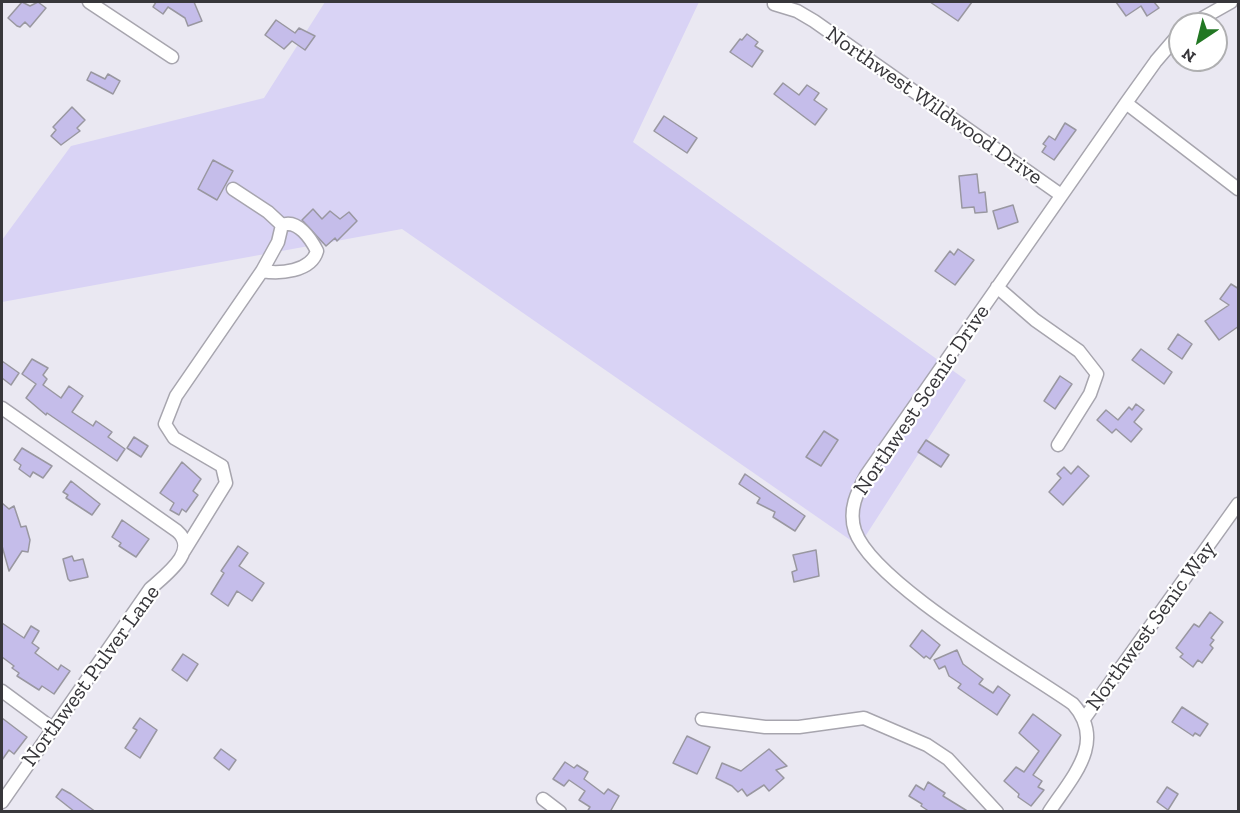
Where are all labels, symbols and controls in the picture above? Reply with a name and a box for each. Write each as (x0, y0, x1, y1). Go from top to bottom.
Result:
north arrow (1168, 12, 1228, 72)
street label: Northwest Wildwood Drive (821, 21, 1047, 191)
text: N (1178, 44, 1199, 67)
street label: Northwest Scenic Drive (848, 300, 996, 500)
street label: Northwest Senic Way (1081, 536, 1221, 716)
street label: Northwest Pulver Lane (16, 580, 166, 772)

